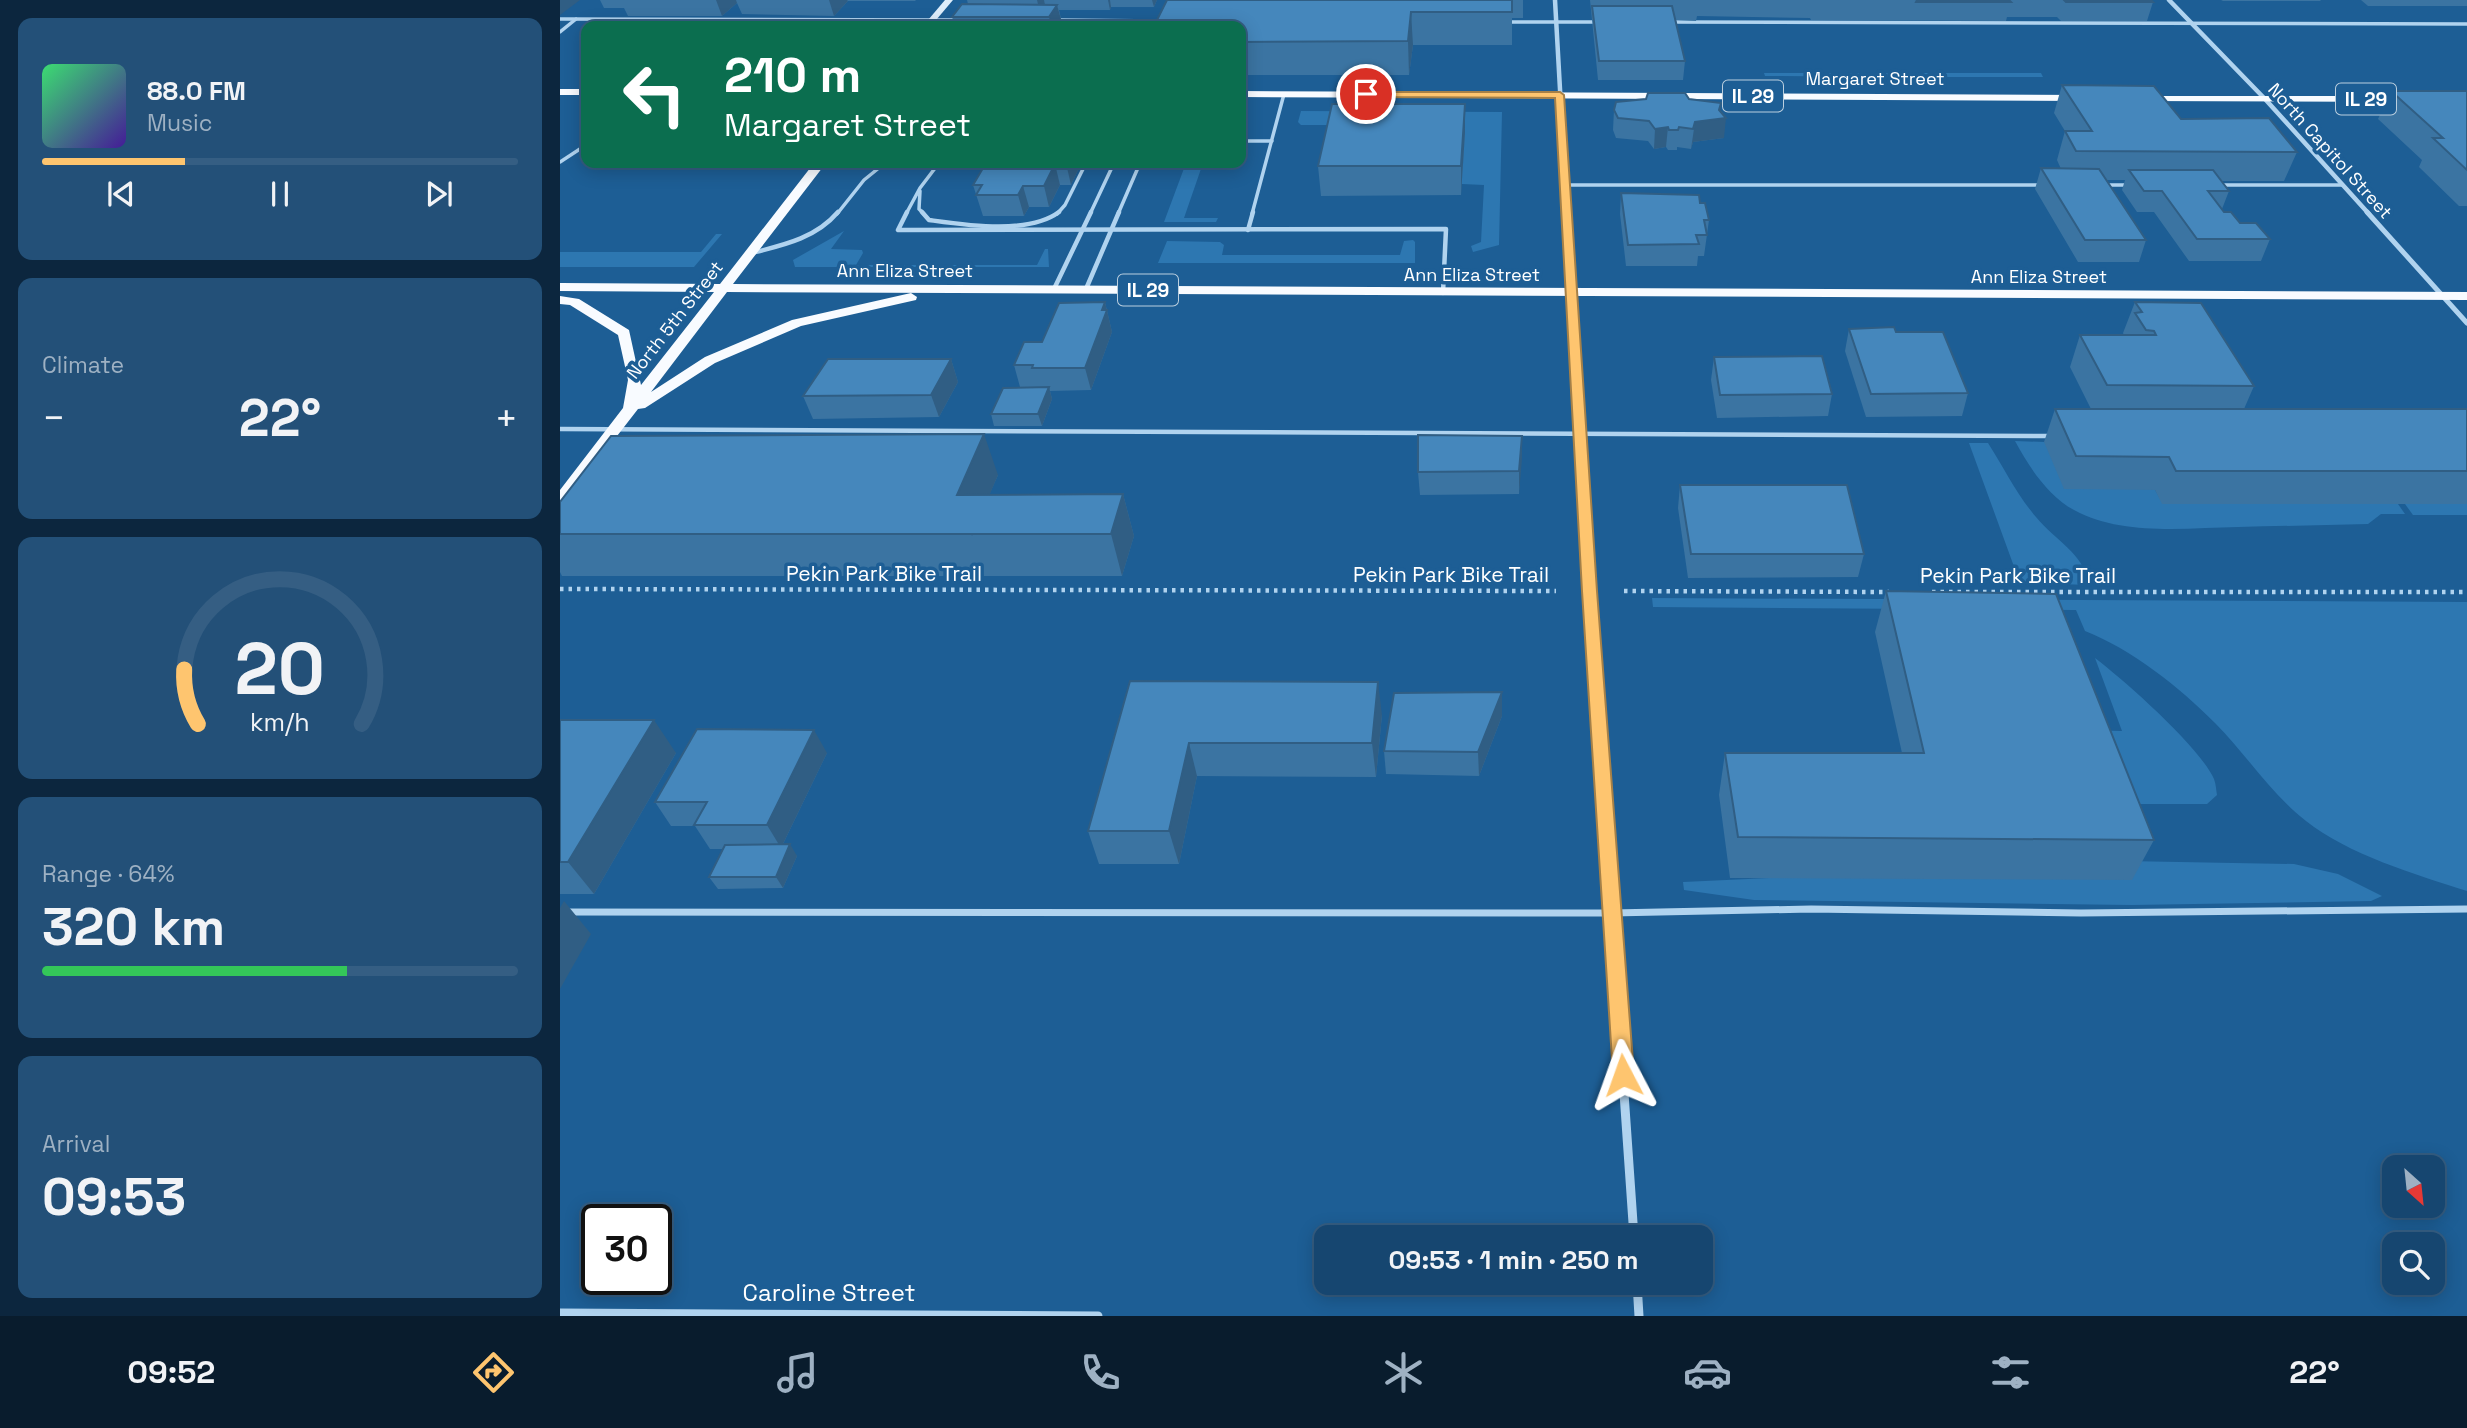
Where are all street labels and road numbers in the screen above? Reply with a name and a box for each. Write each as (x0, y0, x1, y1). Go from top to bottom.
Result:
street label: Margaret Street (1806, 67, 1944, 90)
street label: North Capitol Street (2263, 78, 2397, 223)
road number: IL 29 (1723, 80, 1783, 111)
road number: IL 29 (2336, 83, 2396, 114)
street label: North 5th Street (621, 256, 728, 383)
street label: Ann Eliza Street (837, 259, 973, 282)
street label: Ann Eliza Street (1404, 263, 1540, 286)
street label: Ann Eliza Street (1971, 265, 2107, 288)
road number: IL 29 (1118, 274, 1178, 306)
street label: Pekin Park Bike Trail (786, 560, 982, 587)
street label: Pekin Park Bike Trail (1353, 561, 1549, 588)
street label: Pekin Park Bike Trail (1920, 562, 2116, 589)
street label: Caroline Street (743, 1277, 915, 1308)

